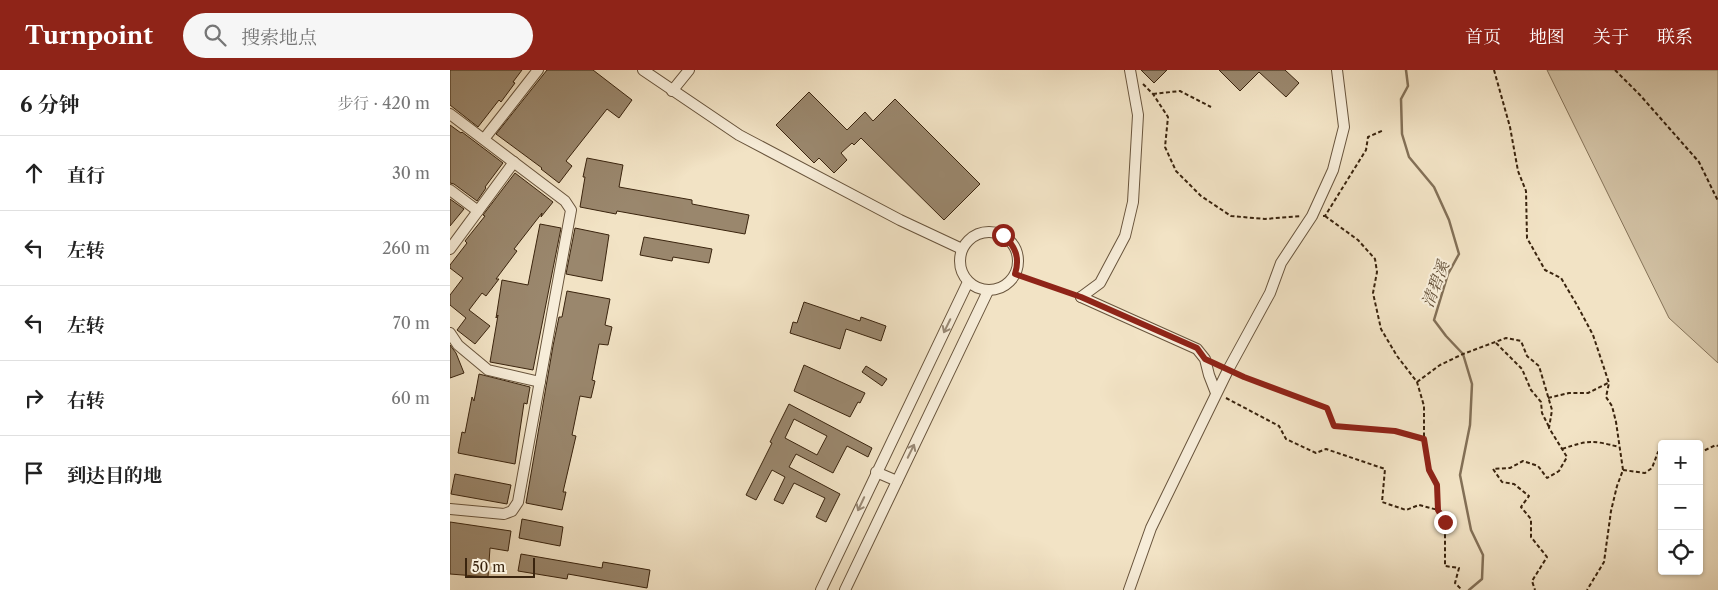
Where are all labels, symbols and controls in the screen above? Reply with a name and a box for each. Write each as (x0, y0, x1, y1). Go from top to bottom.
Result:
search box (183, 13, 533, 58)
text: Turnpoint (25, 21, 153, 50)
icon: search (201, 21, 229, 49)
text: 搜索地点 (241, 26, 317, 49)
text: 首页 (1465, 26, 1501, 48)
text: 地图 (1529, 26, 1565, 48)
text: 关于 (1593, 26, 1629, 48)
text: 联系 (1657, 26, 1693, 48)
text: 6 分钟 (20, 92, 80, 117)
text: 步行 · 420 m (337, 93, 430, 113)
icon: ahead (20, 159, 48, 187)
text: 30 m (392, 163, 430, 183)
text: 直行 (67, 164, 105, 187)
route start (992, 224, 1015, 247)
icon: left (20, 234, 48, 262)
text: 260 m (382, 238, 430, 258)
text: 左转 (67, 239, 105, 262)
water label: 清碧溪 (1417, 256, 1454, 310)
icon: left (20, 309, 48, 337)
text: 70 m (393, 313, 430, 333)
text: 左转 (67, 314, 105, 337)
one-way arrow (941, 318, 951, 333)
icon: right (20, 384, 48, 412)
text: 60 m (391, 388, 430, 408)
text: 右转 (67, 389, 105, 412)
map controls (1658, 440, 1703, 575)
button: + (1658, 440, 1703, 485)
one-way arrow (906, 444, 916, 459)
icon: arrive (20, 459, 48, 487)
text: 到达目的地 (67, 464, 162, 487)
button: − (1658, 485, 1703, 530)
one-way arrow (856, 496, 866, 511)
route end (1434, 511, 1457, 534)
button: locate (1658, 530, 1703, 575)
scale bar (465, 555, 535, 578)
text: 50 m (472, 558, 505, 576)

